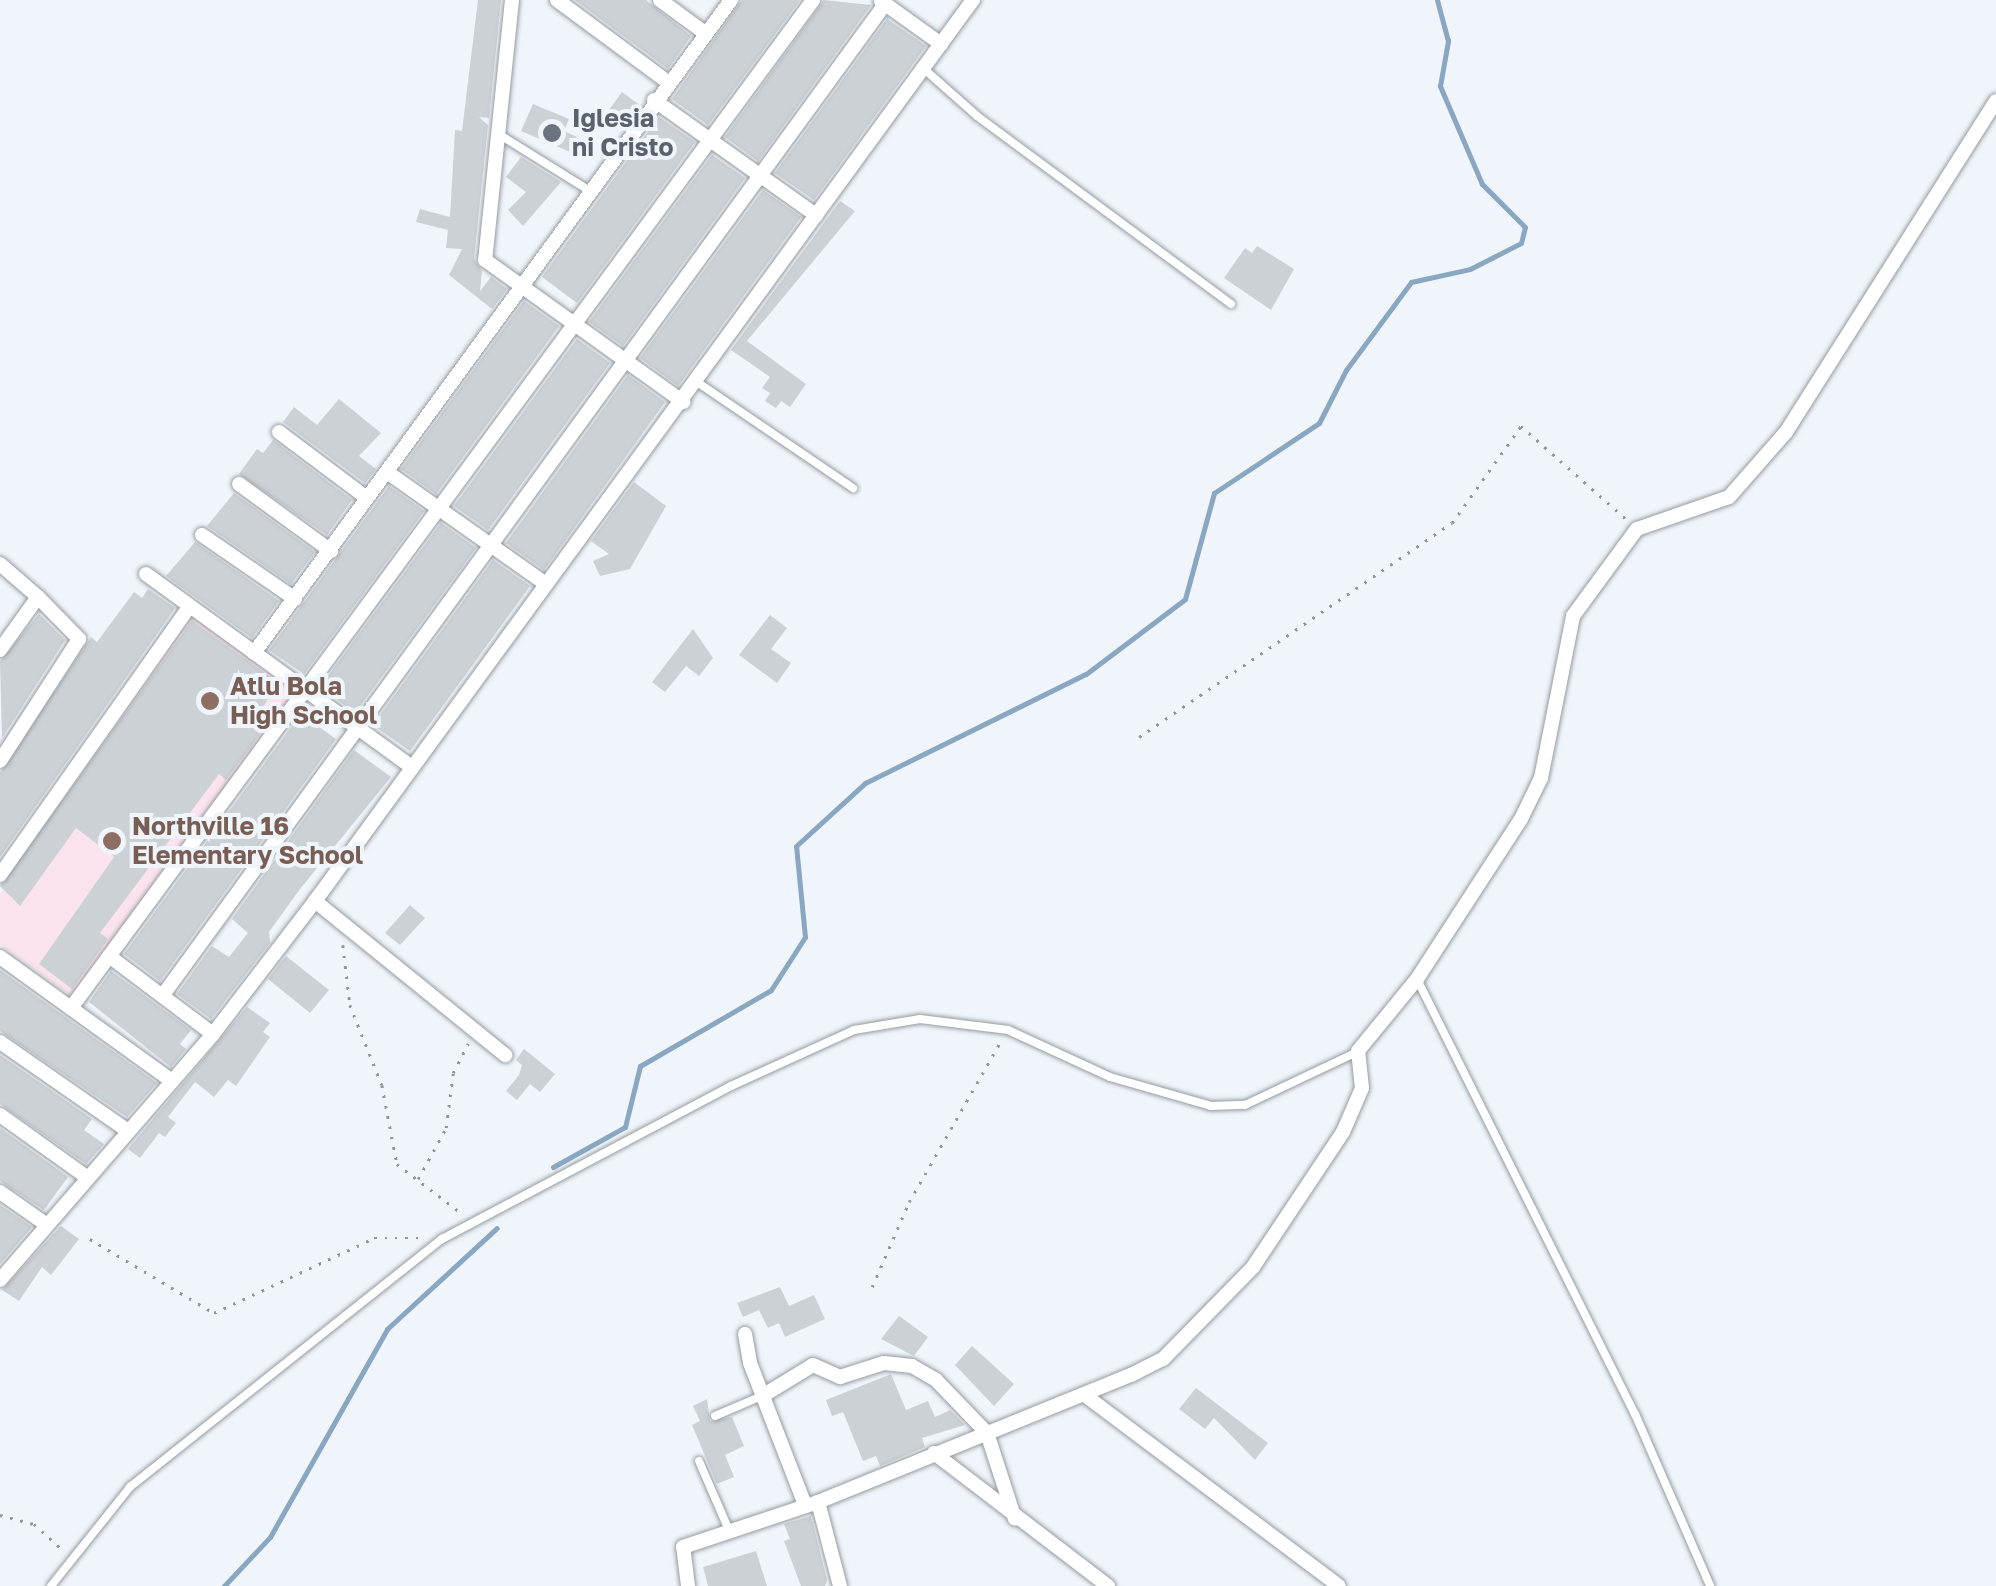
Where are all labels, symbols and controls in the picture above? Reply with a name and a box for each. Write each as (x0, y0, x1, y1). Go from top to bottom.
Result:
place label: Iglesia ni Cristo (572, 104, 673, 163)
marker: Iglesia ni Cristo (541, 122, 563, 144)
place label: Atlu Bola High School (230, 672, 377, 731)
marker: Atlu Bola High School (199, 690, 221, 712)
place label: Northville 16 Elementary School (132, 812, 363, 871)
marker: Northville 16 Elementary School (101, 830, 123, 852)

